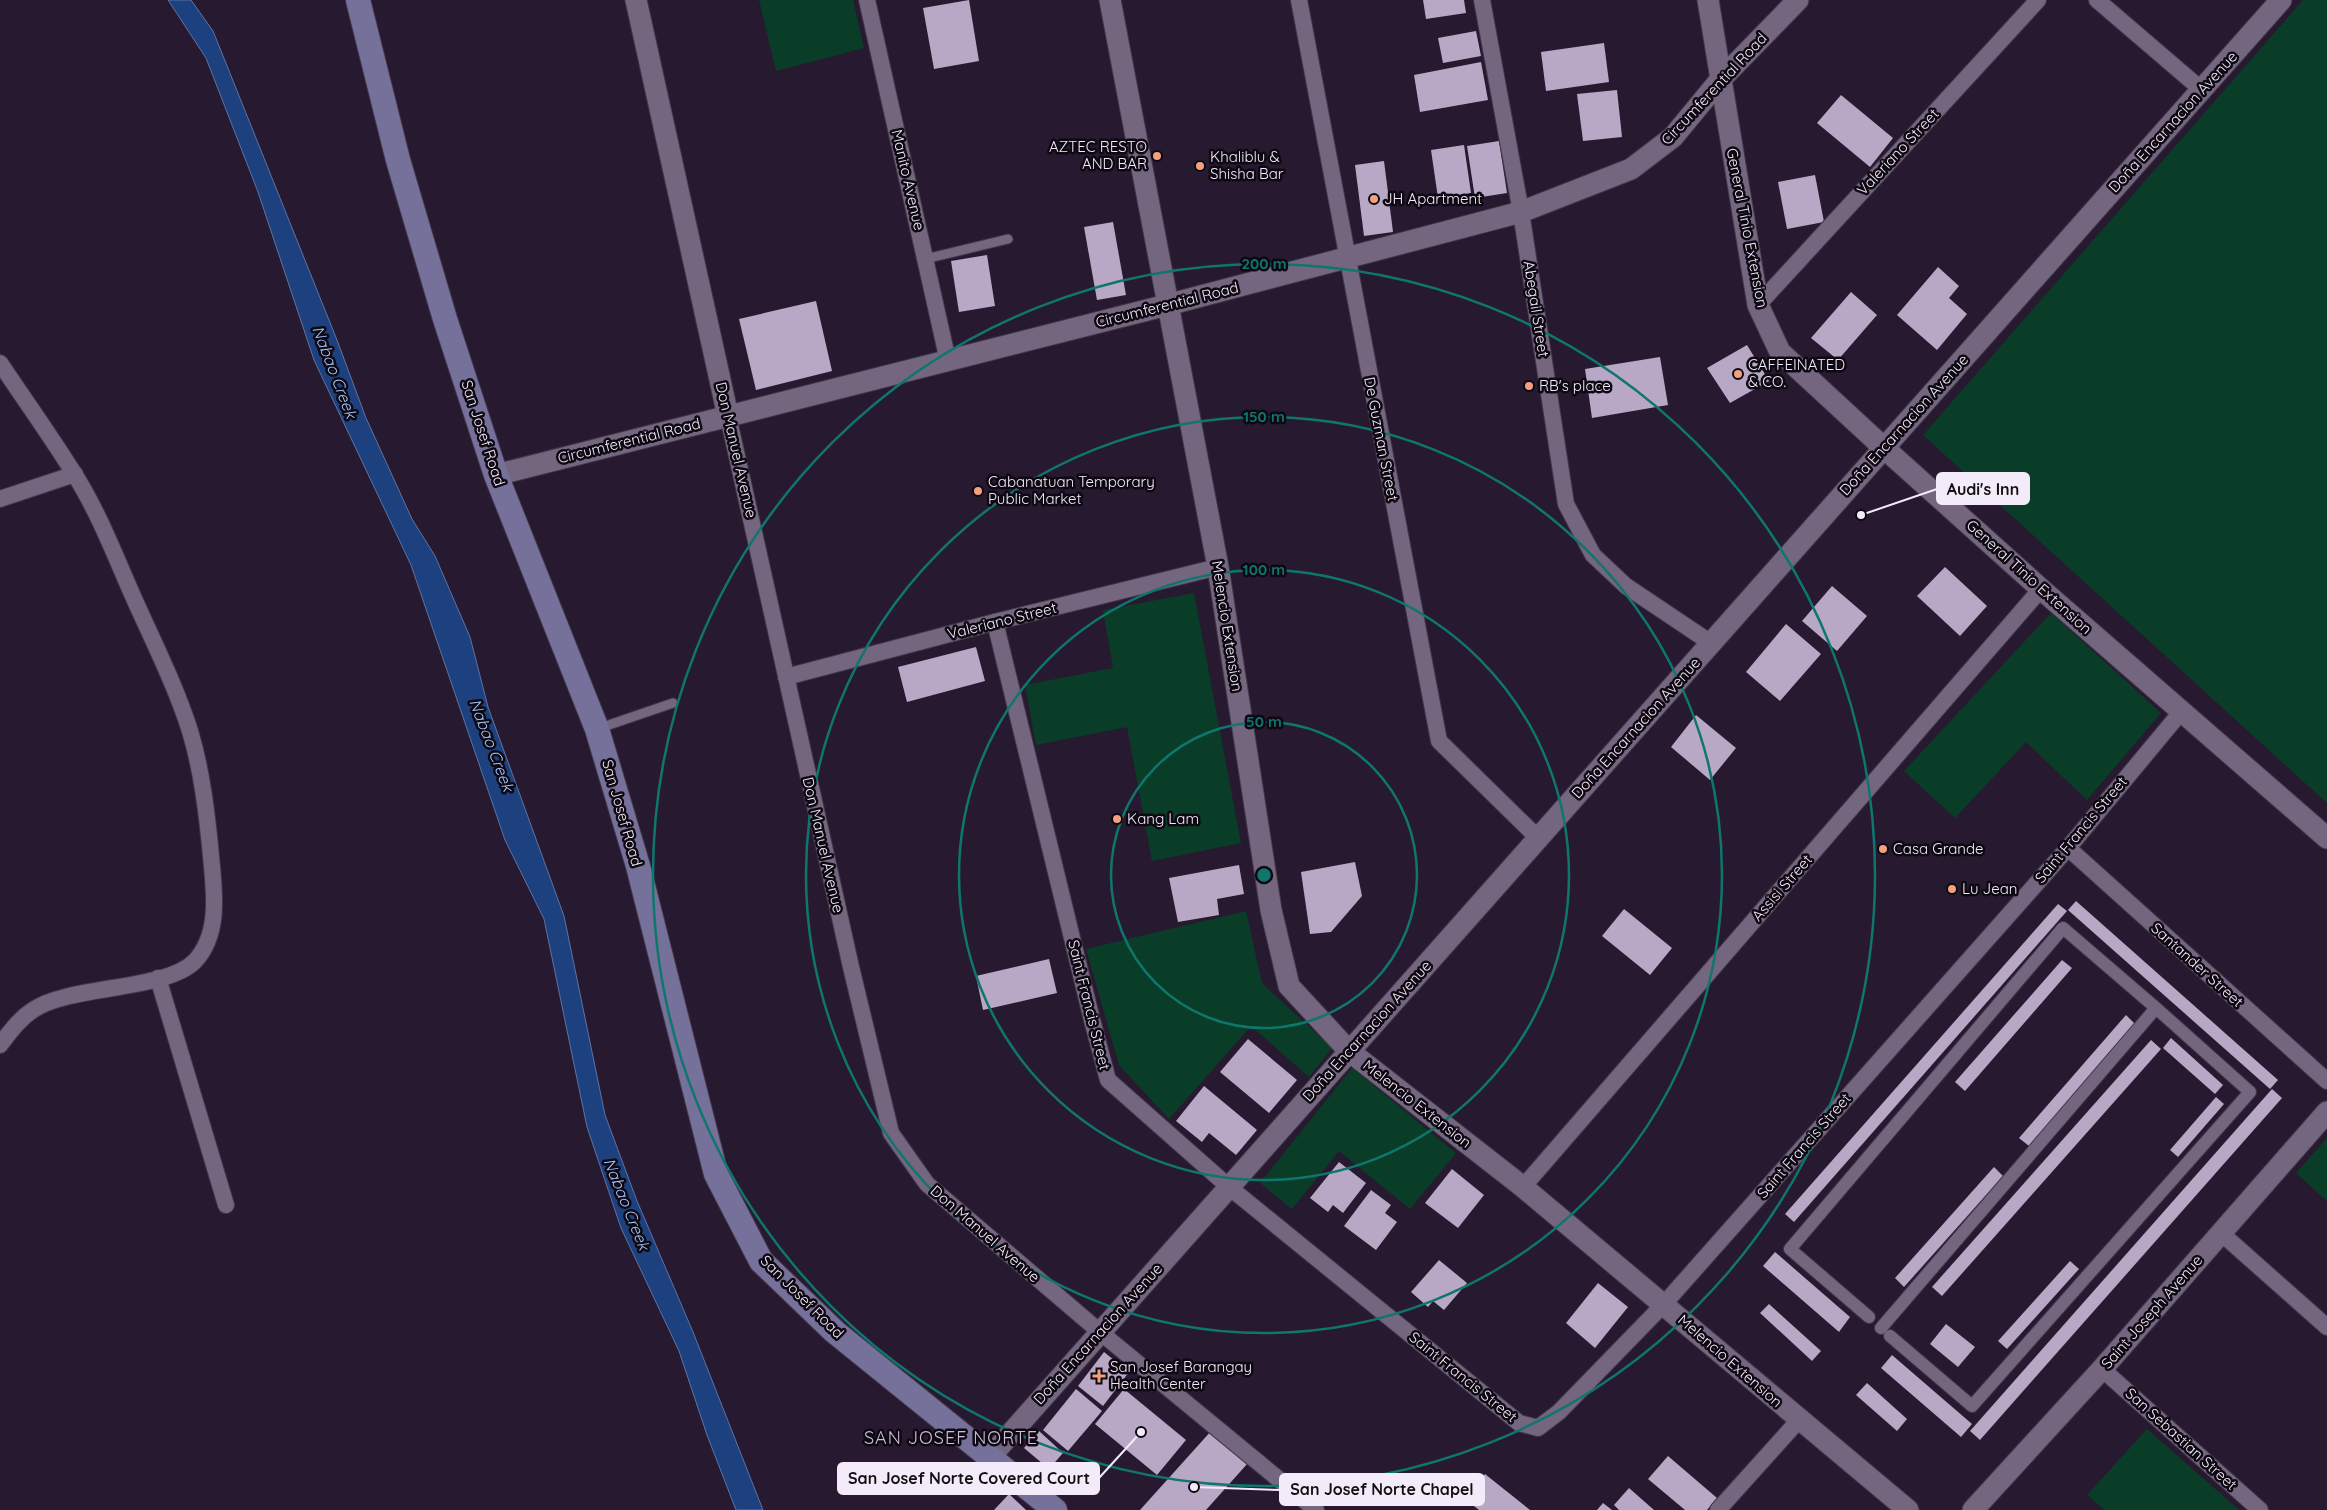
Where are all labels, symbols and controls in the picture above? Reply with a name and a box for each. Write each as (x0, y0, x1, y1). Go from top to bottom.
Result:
street label: Circumferential Road (1657, 29, 1771, 149)
street label: Doña Encarnacion Avenue (2104, 47, 2241, 196)
street label: Valeriano Street (1853, 104, 1943, 199)
street label: Manito Avenue (888, 128, 929, 232)
place label: AZTEC RESTO AND BAR (1049, 137, 1147, 173)
street label: General Tinio Extension (1723, 146, 1772, 309)
place label: Khaliblu & Shisha Bar (1210, 147, 1284, 183)
marker: AZTEC RESTO AND BAR (1151, 150, 1163, 162)
marker: Khaliblu & Shisha Bar (1194, 160, 1206, 172)
place label: JH Apartment (1384, 189, 1482, 208)
marker: JH Apartment (1368, 193, 1380, 205)
text: 200 m (1242, 254, 1287, 273)
street label: Abegail Street (1519, 259, 1553, 358)
street label: Circumferential Road (1094, 278, 1240, 331)
water label: Nabao Creek (308, 323, 362, 423)
street label: Doña Encarnacion Avenue (1835, 350, 1972, 499)
place label: CAFFEINATED & CO. (1748, 355, 1845, 391)
marker: CAFFEINATED & CO. (1732, 368, 1744, 380)
street label: De Guzman Street (1360, 375, 1403, 503)
place label: RB's place (1539, 376, 1611, 395)
street label: San Josef Road (457, 378, 510, 488)
street label: Don Manuel Avenue (712, 380, 761, 520)
marker: RB's place (1523, 380, 1535, 392)
text: 150 m (1243, 407, 1285, 426)
street label: Circumferential Road (556, 414, 702, 467)
place label: Cabanatuan Temporary Public Market (988, 472, 1155, 508)
callout: Audi's Inn (1937, 473, 2029, 504)
text: Audi's Inn (1947, 479, 2019, 499)
marker: Cabanatuan Temporary Public Market (972, 485, 984, 497)
street label: General Tinio Extension (1963, 515, 2096, 638)
street label: Melencio Extension (1208, 559, 1247, 693)
text: 100 m (1243, 560, 1285, 579)
street label: Valeriano Street (945, 598, 1058, 643)
street label: Doña Encarnacion Avenue (1567, 653, 1704, 802)
water label: Nabao Creek (465, 696, 519, 796)
text: 50 m (1246, 712, 1282, 731)
street label: San Josef Road (598, 757, 647, 868)
street label: Saint Francis Street (2030, 772, 2131, 887)
street label: Don Manuel Avenue (799, 775, 848, 915)
place label: Kang Lam (1127, 809, 1199, 828)
marker: Kang Lam (1111, 813, 1123, 825)
place label: Casa Grande (1893, 839, 1984, 858)
marker: Casa Grande (1877, 843, 1889, 855)
street label: Assisi Street (1747, 850, 1816, 925)
centre of rings (1255, 866, 1273, 884)
place label: Lu Jean (1962, 879, 2018, 898)
marker: Lu Jean (1946, 883, 1958, 895)
street label: Santander Street (2147, 918, 2247, 1011)
street label: Saint Francis Street (1064, 938, 1115, 1072)
street label: Doña Encarnacion Avenue (1298, 956, 1435, 1105)
street label: Melencio Extension (1359, 1055, 1475, 1152)
street label: Saint Francis Street (1753, 1089, 1855, 1202)
water label: Nabao Creek (599, 1155, 655, 1254)
street label: Don Manuel Avenue (927, 1181, 1044, 1286)
street label: San Josef Road (757, 1251, 848, 1342)
street label: Saint Joseph Avenue (2097, 1251, 2206, 1373)
street label: Doña Encarnacion Avenue (1029, 1259, 1166, 1408)
street label: Melencio Extension (1674, 1310, 1786, 1411)
street label: Saint Francis Street (1405, 1327, 1521, 1426)
place label: San Josef Barangay Health Center (1110, 1357, 1252, 1393)
marker: San Josef Barangay Health Center (1092, 1369, 1106, 1383)
street label: San Sebastian Street (2122, 1384, 2241, 1494)
district label: SAN JOSEF NORTE (864, 1426, 1038, 1449)
callout: San Josef Norte Covered Court (838, 1463, 1099, 1494)
text: San Josef Norte Covered Court (848, 1468, 1090, 1488)
callout: San Josef Norte Chapel (1280, 1474, 1484, 1505)
text: San Josef Norte Chapel (1290, 1479, 1474, 1499)

